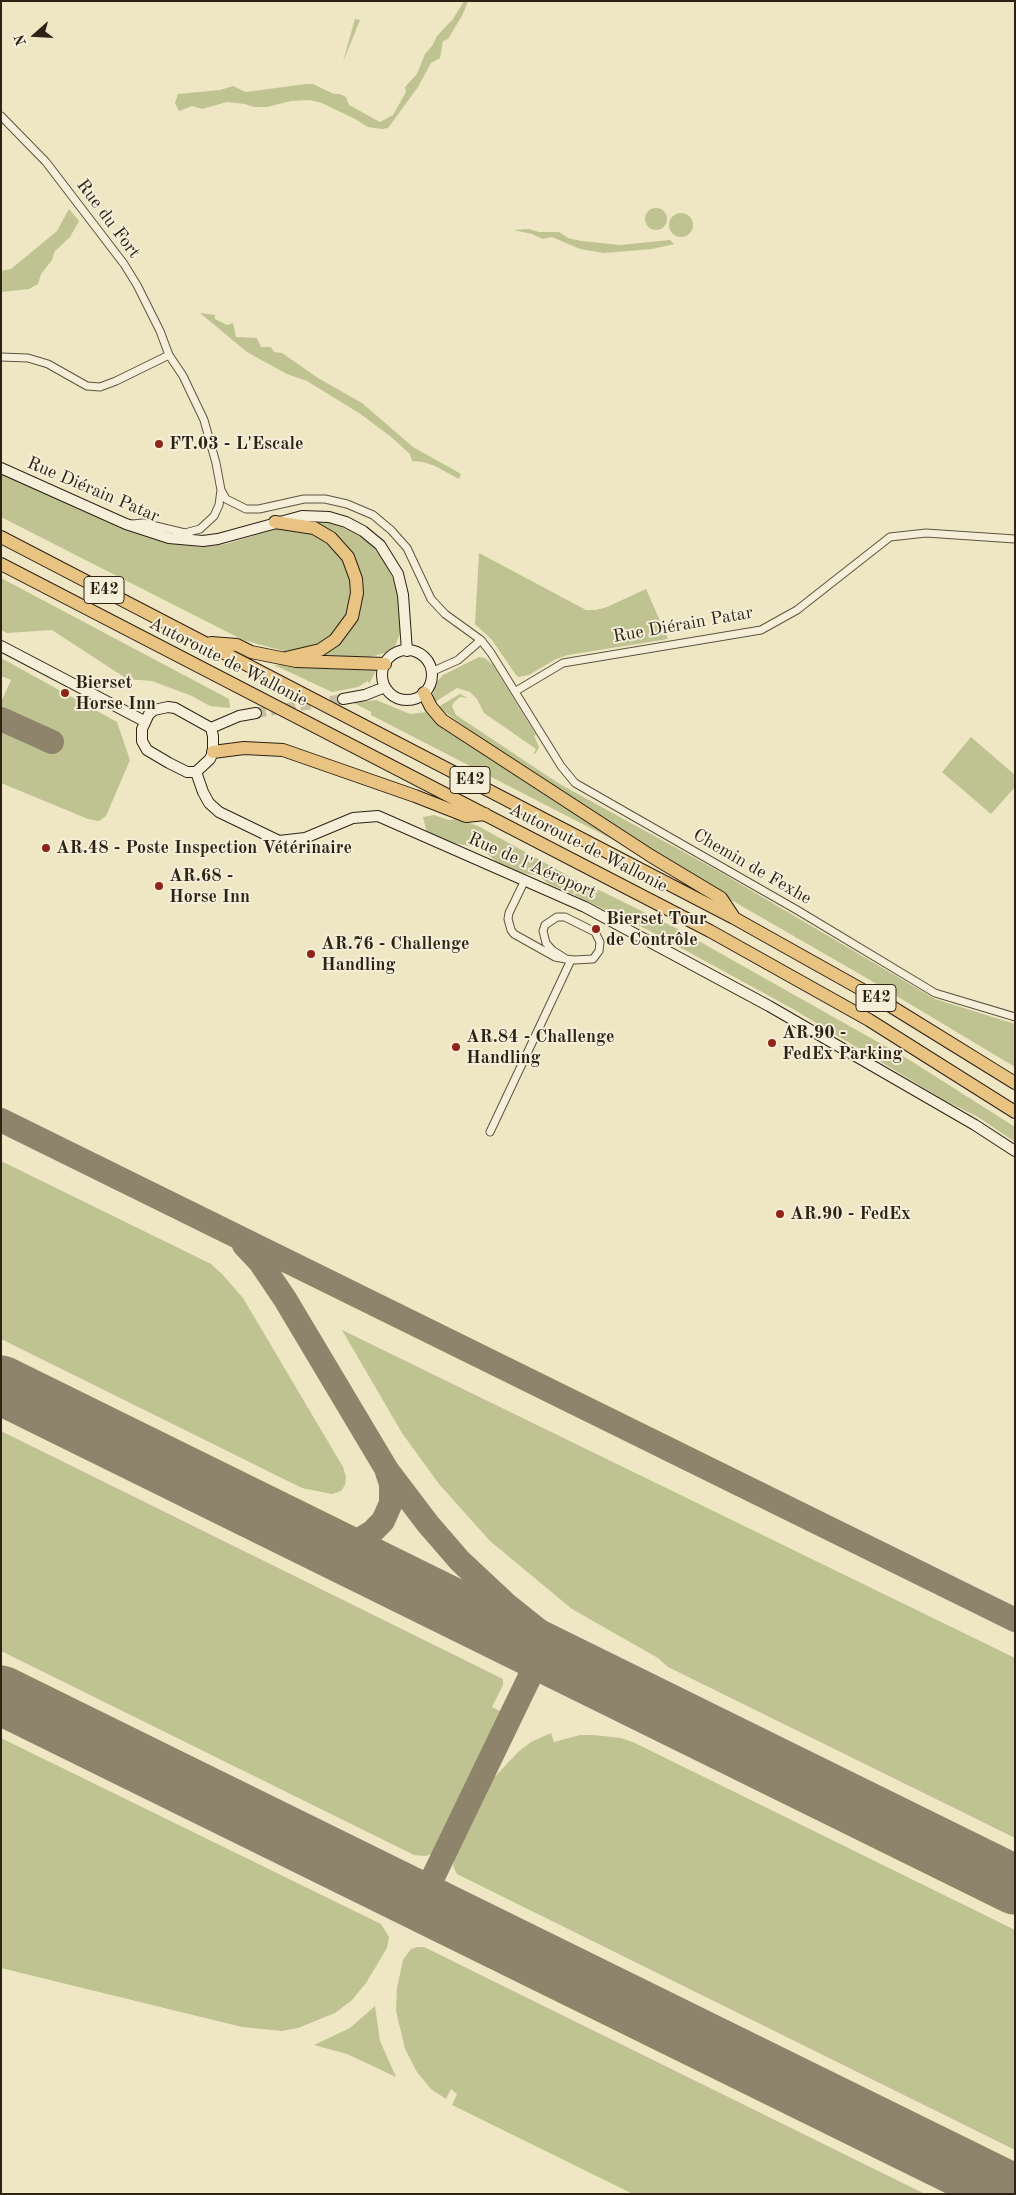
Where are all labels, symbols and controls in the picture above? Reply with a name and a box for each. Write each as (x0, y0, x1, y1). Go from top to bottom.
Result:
north arrow (10, 10, 60, 60)
text: N (12, 33, 29, 47)
street label: Rue du Fort (71, 175, 145, 263)
place label: FT.03 - L'Escale (169, 433, 304, 455)
marker: FT.03 - L'Escale (153, 438, 165, 450)
street label: Rue Diérain Patar (24, 452, 162, 528)
road number: E42 (84, 576, 124, 604)
street label: Rue Diérain Patar (611, 602, 755, 648)
street label: Autoroute de Wallonie (145, 613, 311, 711)
place label: Bierset Horse Inn (75, 672, 156, 714)
marker: Bierset Horse Inn (59, 687, 71, 699)
road number: E42 (450, 766, 490, 794)
street label: Autoroute de Wallonie (505, 799, 671, 897)
street label: Chemin de Fexhe (689, 824, 815, 910)
street label: Rue de l'Aéroport (465, 828, 599, 904)
place label: AR.48 - Poste Inspection Vétérinaire (56, 837, 352, 859)
marker: AR.48 - Poste Inspection Vétérinaire (40, 842, 52, 854)
place label: AR.68 - Horse Inn (169, 865, 250, 908)
marker: AR.68 - Horse Inn (153, 880, 165, 892)
place label: Bierset Tour de Contrôle (606, 908, 707, 951)
marker: Bierset Tour de Contrôle (590, 923, 602, 935)
place label: AR.76 - Challenge Handling (321, 933, 470, 976)
marker: AR.76 - Challenge Handling (305, 948, 317, 960)
road number: E42 (856, 984, 896, 1011)
place label: AR.90 - FedEx Parking (782, 1022, 902, 1064)
place label: AR.84 - Challenge Handling (466, 1026, 615, 1068)
marker: AR.90 - FedEx Parking (766, 1037, 778, 1049)
marker: AR.84 - Challenge Handling (450, 1041, 462, 1053)
place label: AR.90 - FedEx (790, 1203, 911, 1225)
marker: AR.90 - FedEx (774, 1208, 786, 1220)

